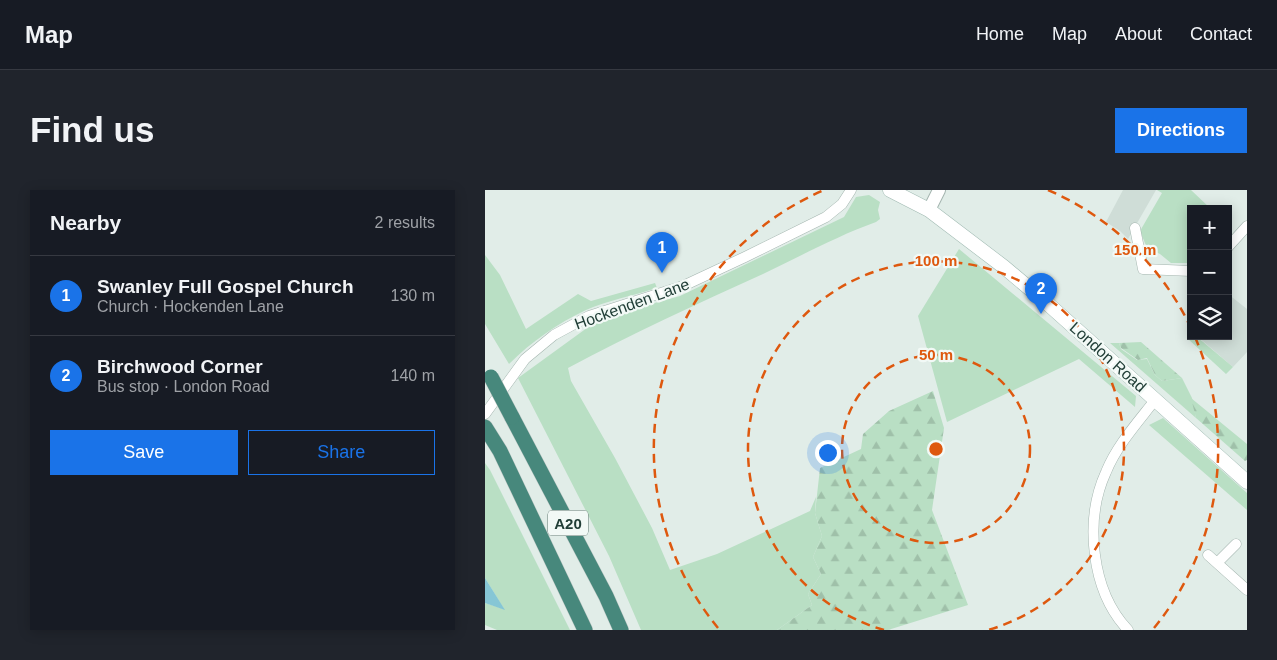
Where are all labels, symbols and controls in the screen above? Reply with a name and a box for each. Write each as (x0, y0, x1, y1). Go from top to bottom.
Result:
text: Map (25, 21, 73, 48)
text: Home (976, 24, 1024, 44)
text: Map (1052, 24, 1087, 44)
text: About (1115, 24, 1162, 44)
text: Contact (1190, 24, 1252, 44)
button: Directions (1115, 108, 1247, 153)
text: Find us (30, 110, 154, 149)
map controls (1187, 205, 1232, 340)
button: + (1187, 205, 1232, 250)
text: Nearby (50, 211, 121, 234)
text: 2 results (375, 214, 435, 231)
pin: 1 (646, 232, 678, 273)
text: 150 m (1114, 241, 1156, 258)
button: − (1187, 250, 1232, 295)
text: 100 m (915, 252, 957, 269)
pin: 2 (1025, 273, 1057, 314)
street label: Hockenden Lane (572, 275, 692, 333)
text: Swanley Full Gospel Church (97, 276, 354, 297)
text: 1 (62, 287, 70, 304)
text: 130 m (391, 287, 435, 304)
button: layers (1187, 295, 1232, 340)
text: Church · Hockenden Lane (97, 298, 284, 315)
street label: London Road (1067, 319, 1149, 395)
text: 50 m (919, 346, 953, 363)
text: Birchwood Corner (97, 356, 263, 377)
text: 2 (62, 367, 70, 384)
text: 140 m (391, 367, 435, 384)
text: Bus stop · London Road (97, 378, 270, 395)
button: Save (50, 430, 238, 475)
button: Share (248, 430, 435, 475)
your location (815, 440, 841, 466)
centre of rings (927, 440, 945, 458)
road number: A20 (548, 510, 588, 536)

